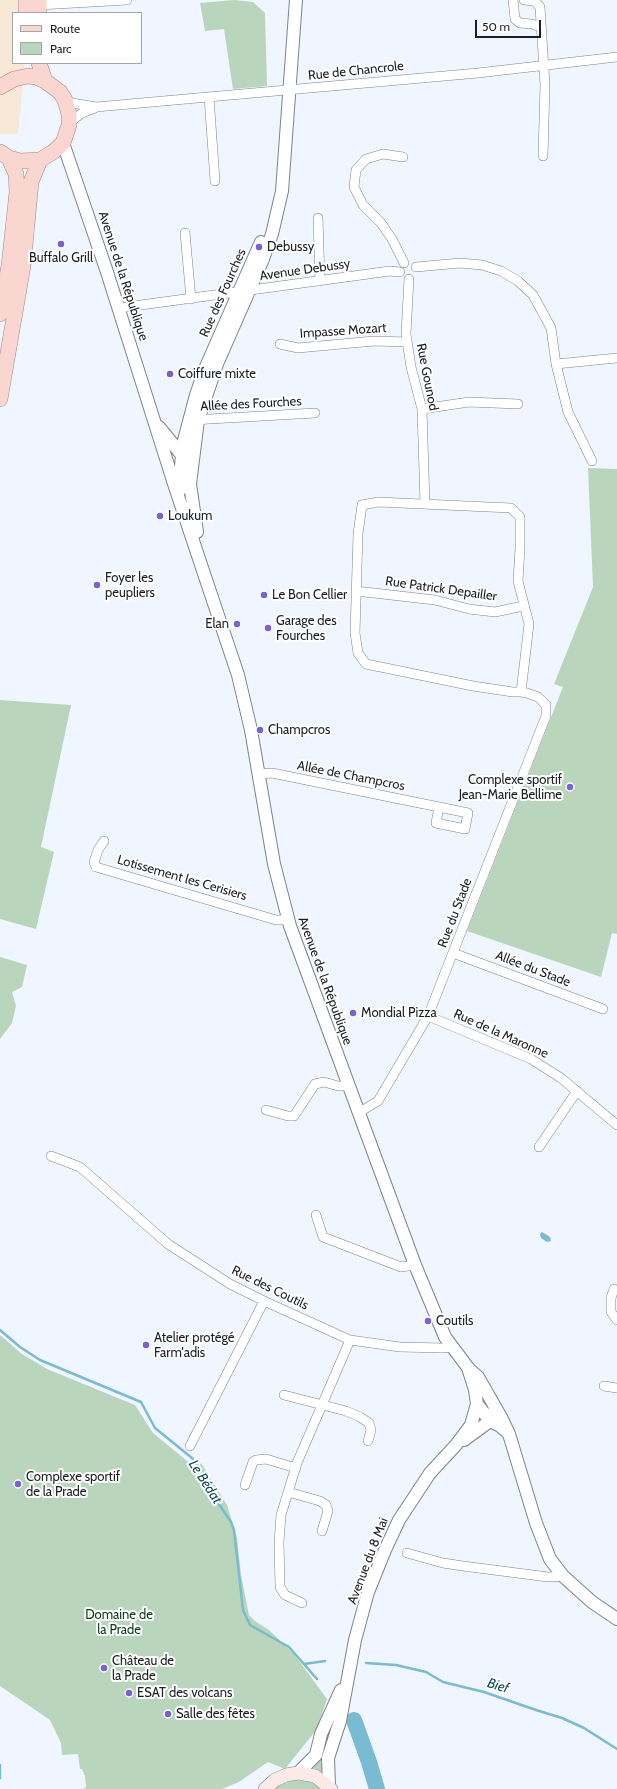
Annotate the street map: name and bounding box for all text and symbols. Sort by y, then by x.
legend [12,12,142,64]
scale bar [477,12,543,38]
text: 50 m [482,19,510,34]
text: Route [50,21,80,36]
text: Parc [50,41,72,56]
street label: Rue de Chancrole [307,58,405,84]
street label: Avenue de la République [95,209,151,343]
marker: Buffalo Grill [56,239,66,249]
place label: Debussy [267,239,314,255]
marker: Debussy [254,242,264,252]
street label: Rue des Fourches [196,246,250,340]
place label: Buffalo Grill [29,250,93,266]
street label: Avenue Debussy [259,256,351,284]
street label: Impasse Mozart [299,320,387,342]
street label: Rue Gounod [413,342,441,412]
place label: Coiffure mixte [178,366,256,382]
marker: Coiffure mixte [165,369,175,379]
street label: Allée des Fourches [200,394,302,414]
place label: Loukum [168,508,212,524]
marker: Loukum [155,511,165,521]
place label: Foyer les peupliers [105,570,155,601]
street label: Rue Patrick Depailler [384,573,498,605]
marker: Foyer les peupliers [92,580,102,590]
place label: Le Bon Cellier [272,587,347,603]
marker: Le Bon Cellier [259,590,269,600]
place label: Garage des Fourches [276,613,337,644]
place label: Elan [205,616,229,632]
marker: Elan [232,619,242,629]
marker: Garage des Fourches [263,623,273,633]
place label: Champcros [268,722,330,738]
marker: Champcros [255,725,265,735]
street label: Allée de Champcros [296,758,406,794]
place label: Complexe sportif Jean-Marie Bellime [459,772,562,803]
marker: Complexe sportif Jean-Marie Bellime [565,782,575,792]
street label: Lotissement les Cerisiers [115,852,249,904]
street label: Rue du Stade [435,876,475,950]
street label: Avenue de la République [295,915,355,1047]
street label: Allée du Stade [493,948,573,990]
place label: Mondial Pizza [361,1005,437,1021]
street label: Rue de la Maronne [451,1006,551,1062]
marker: Mondial Pizza [348,1008,358,1018]
street label: Rue des Coutils [229,1263,311,1313]
place label: Coutils [436,1313,473,1329]
marker: Coutils [423,1316,433,1326]
place label: Atelier protégé Farm'adis [154,1330,235,1361]
marker: Atelier protégé Farm'adis [141,1340,151,1350]
water label: Le Bédat [185,1457,225,1507]
place label: Complexe sportif de la Prade [26,1469,120,1500]
marker: Complexe sportif de la Prade [13,1479,23,1489]
street label: Avenue du 8 Mai [344,1516,392,1606]
park label: Domaine de la Prade [85,1607,153,1638]
place label: Château de la Prade [112,1653,174,1684]
marker: Château de la Prade [99,1663,109,1673]
water label: Bief [485,1675,511,1697]
place label: ESAT des volcans [137,1685,232,1701]
marker: ESAT des volcans [124,1688,134,1698]
place label: Salle des fêtes [176,1706,255,1722]
marker: Salle des fêtes [163,1709,173,1719]

